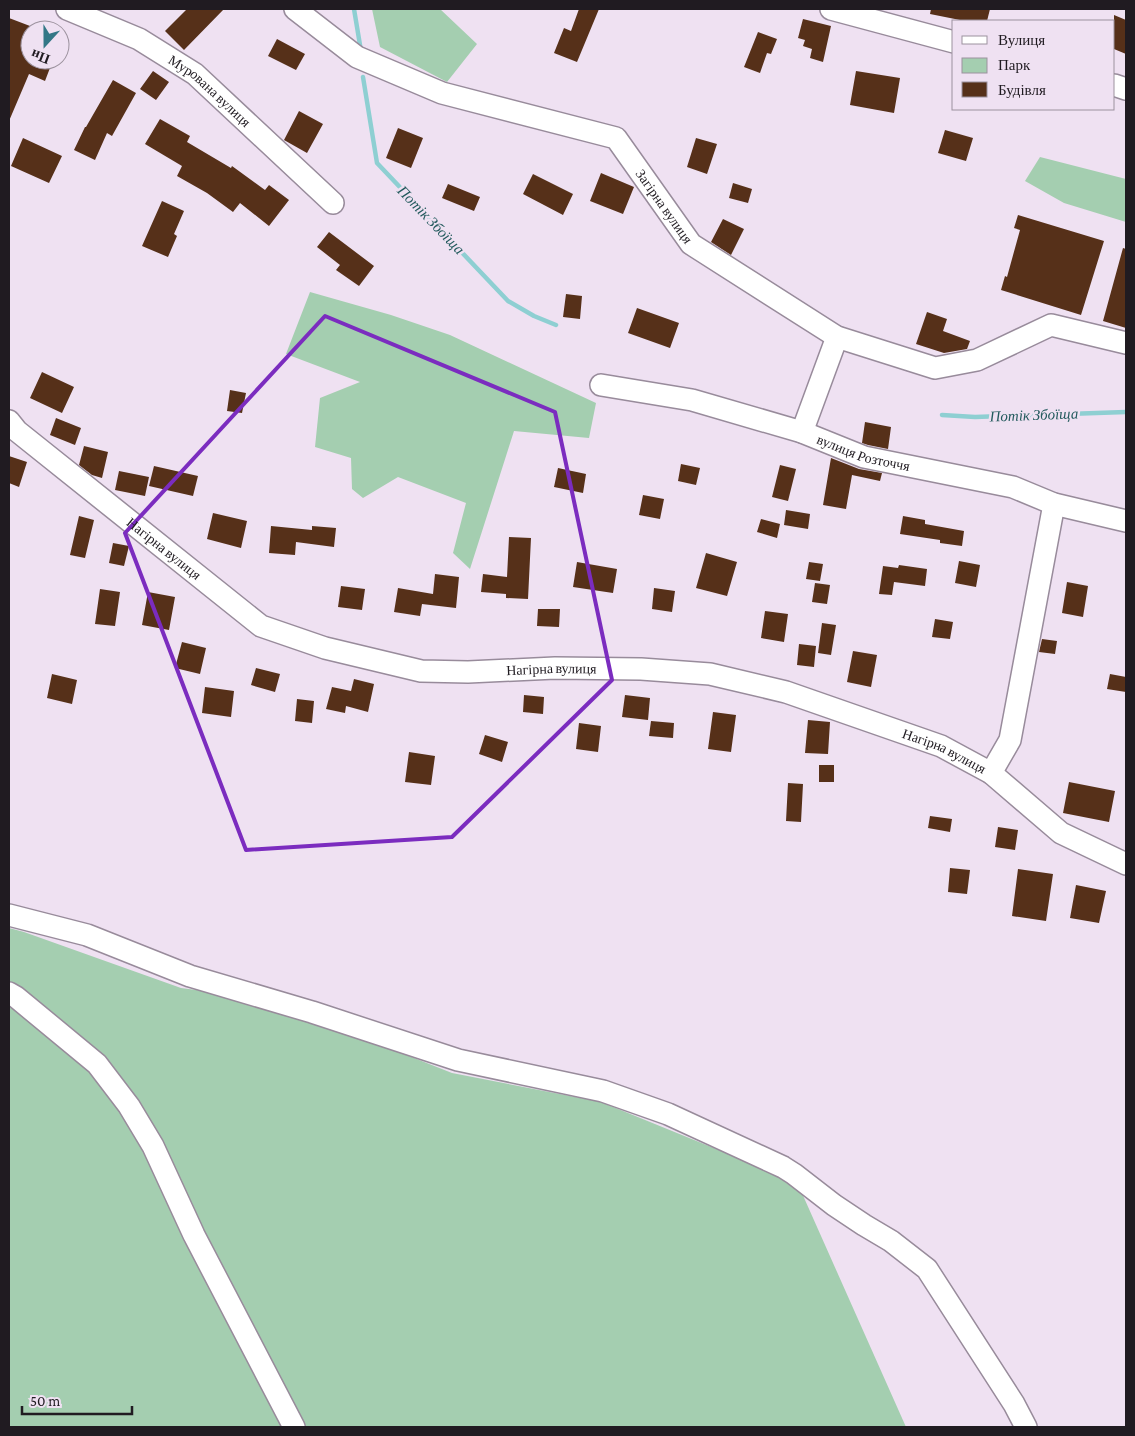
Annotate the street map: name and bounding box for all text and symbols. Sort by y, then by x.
north arrow [20,20,70,70]
legend [952,20,1115,110]
text: Вулиця [998,32,1045,48]
text: Пн [29,46,52,68]
street label: Мурована вулиця [166,52,255,130]
text: Парк [998,57,1031,73]
text: Будівля [998,82,1046,98]
street label: Загірна вулиця [633,166,696,247]
water label: Потік Збоїща [394,182,468,258]
water label: Потік Збоїща [988,405,1079,425]
street label: вулиця Розточчя [815,431,912,474]
street label: Нагірна вулиця [124,514,205,583]
street label: Нагірна вулиця [506,660,597,678]
street label: Нагірна вулиця [900,725,989,777]
scale bar [22,1384,132,1416]
text: 50 m [30,1393,60,1409]

